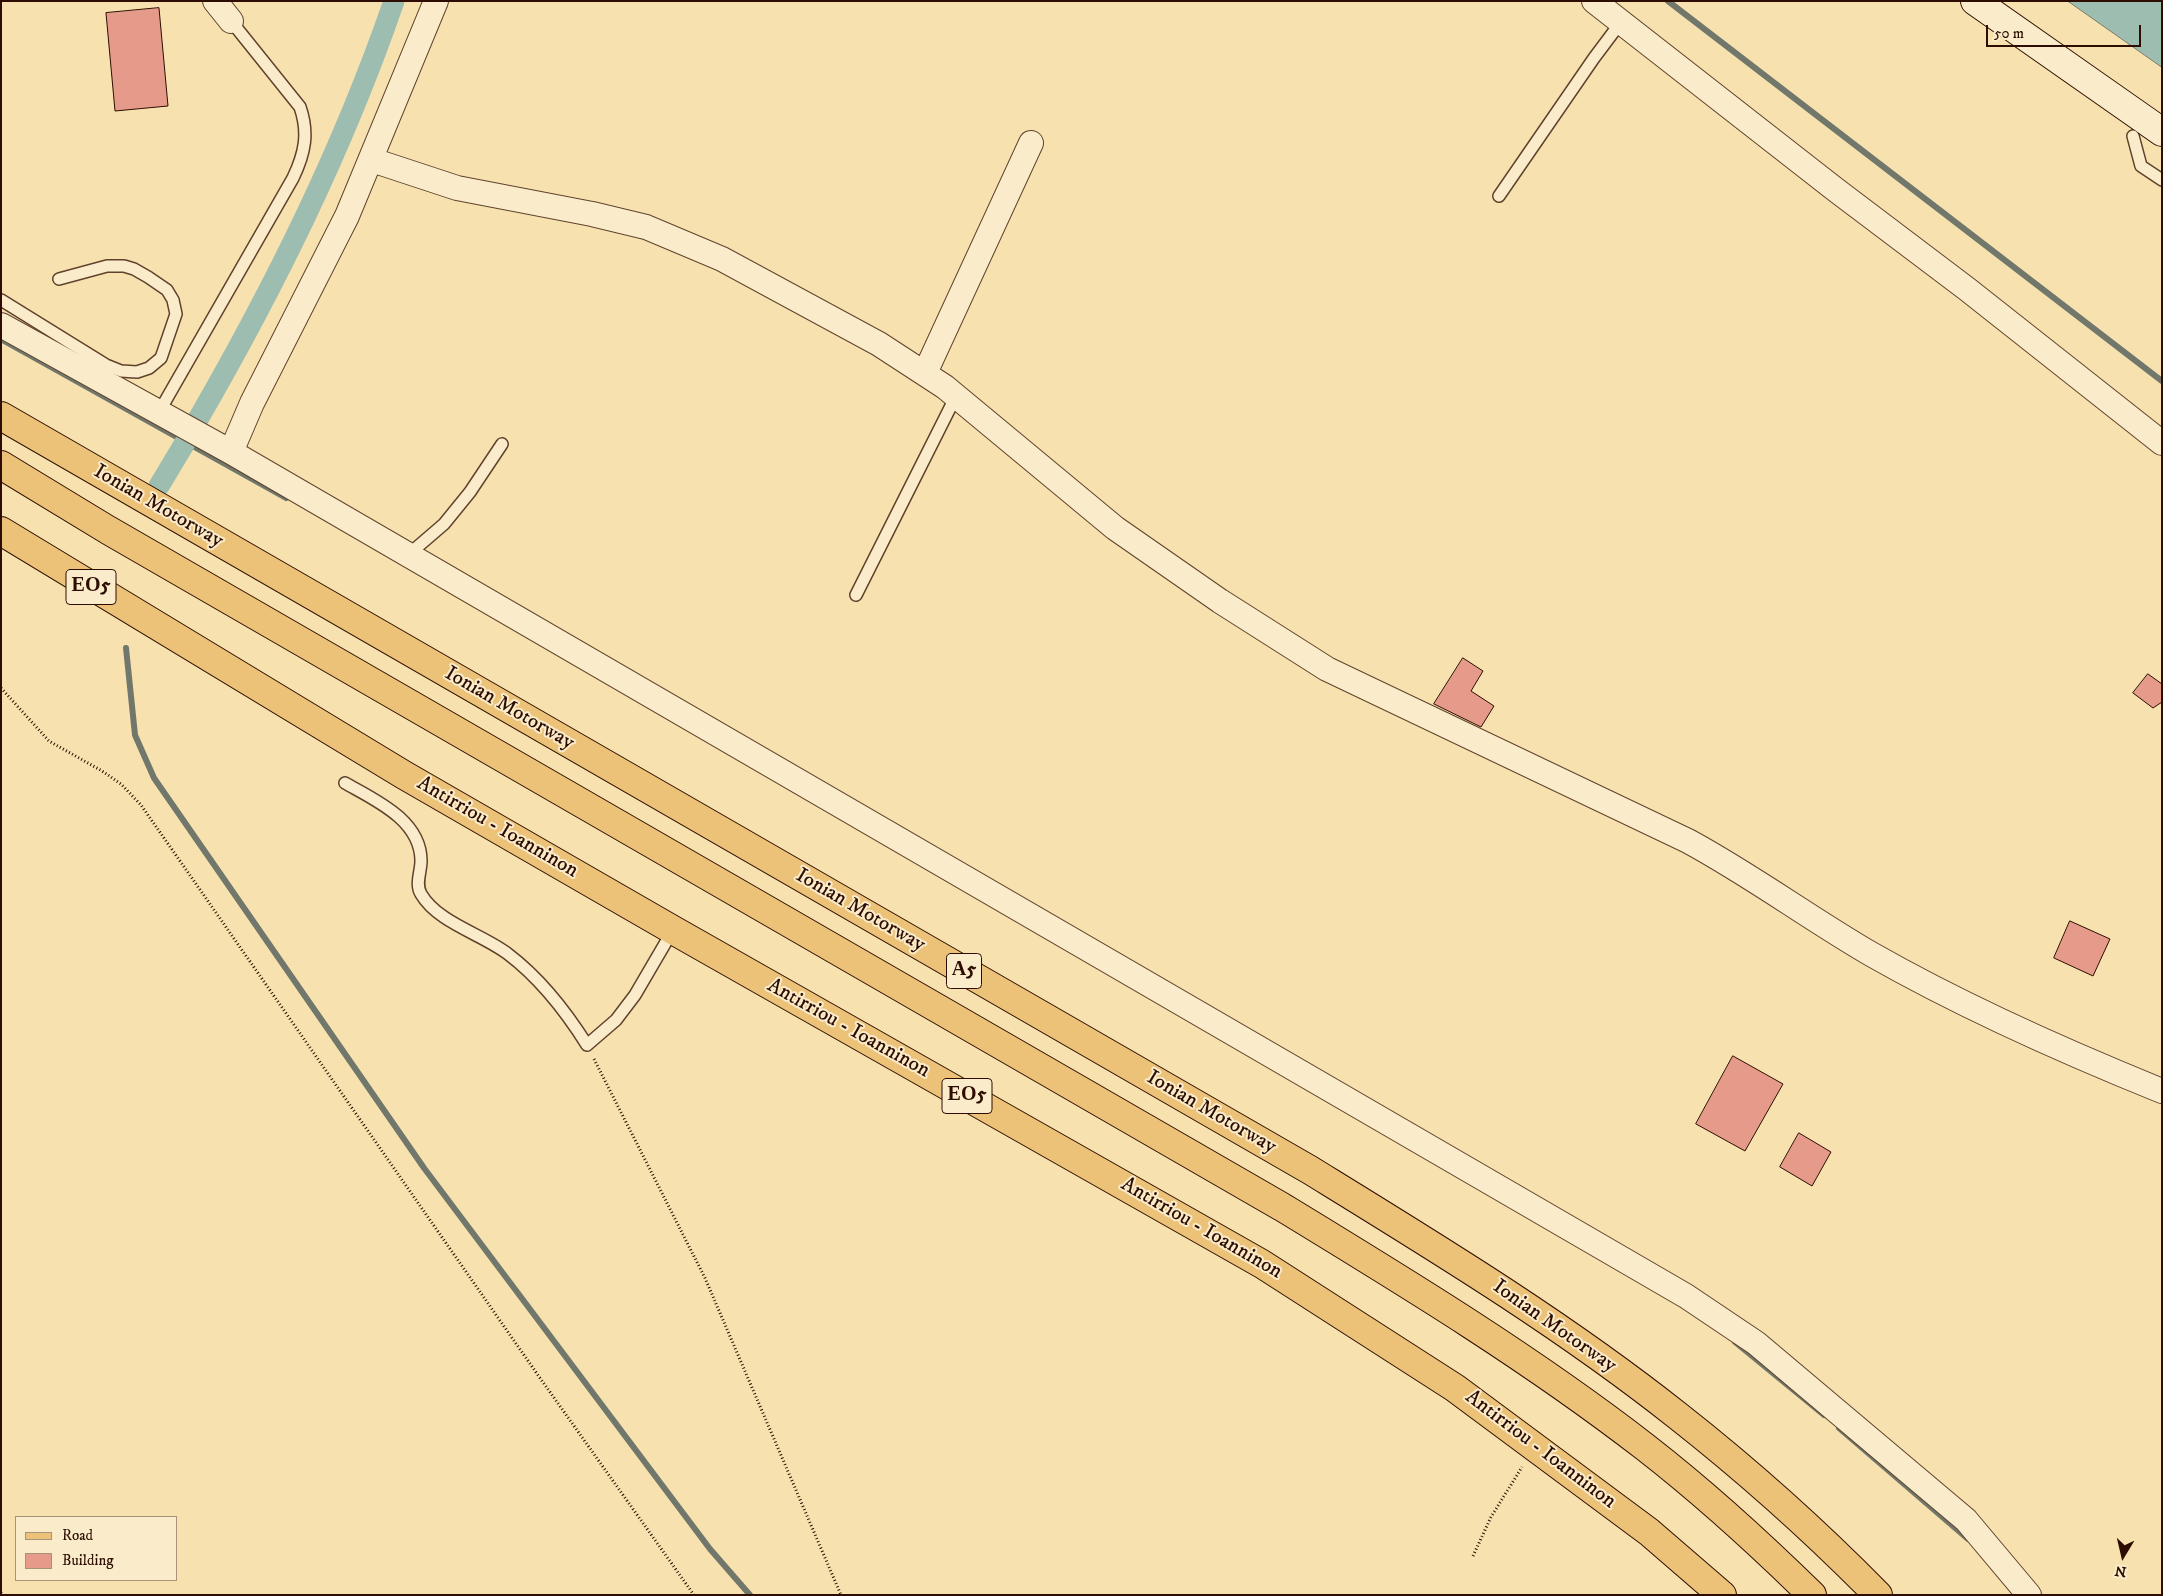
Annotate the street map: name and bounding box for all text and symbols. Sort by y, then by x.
scale bar [1988,15,2143,47]
text: 50 m [1994,24,2024,43]
street label: Ionian Motorway [89,460,227,554]
road number: ΕΟ5 [66,570,116,604]
street label: Ionian Motorway [440,662,578,756]
street label: Antirriou - Ioanninon [412,772,582,884]
street label: Ionian Motorway [791,864,929,958]
road number: Α5 [946,954,982,988]
street label: Antirriou - Ioanninon [762,974,934,1084]
street label: Ionian Motorway [1142,1066,1280,1160]
road number: ΕΟ5 [942,1078,992,1114]
street label: Antirriou - Ioanninon [1116,1173,1286,1285]
street label: Ionian Motorway [1487,1275,1621,1379]
street label: Antirriou - Ioanninon [1460,1385,1620,1515]
legend [15,1516,178,1581]
text: Road [62,1526,93,1545]
north arrow [2098,1531,2148,1581]
text: Building [62,1551,114,1570]
text: N [2114,1561,2128,1581]

